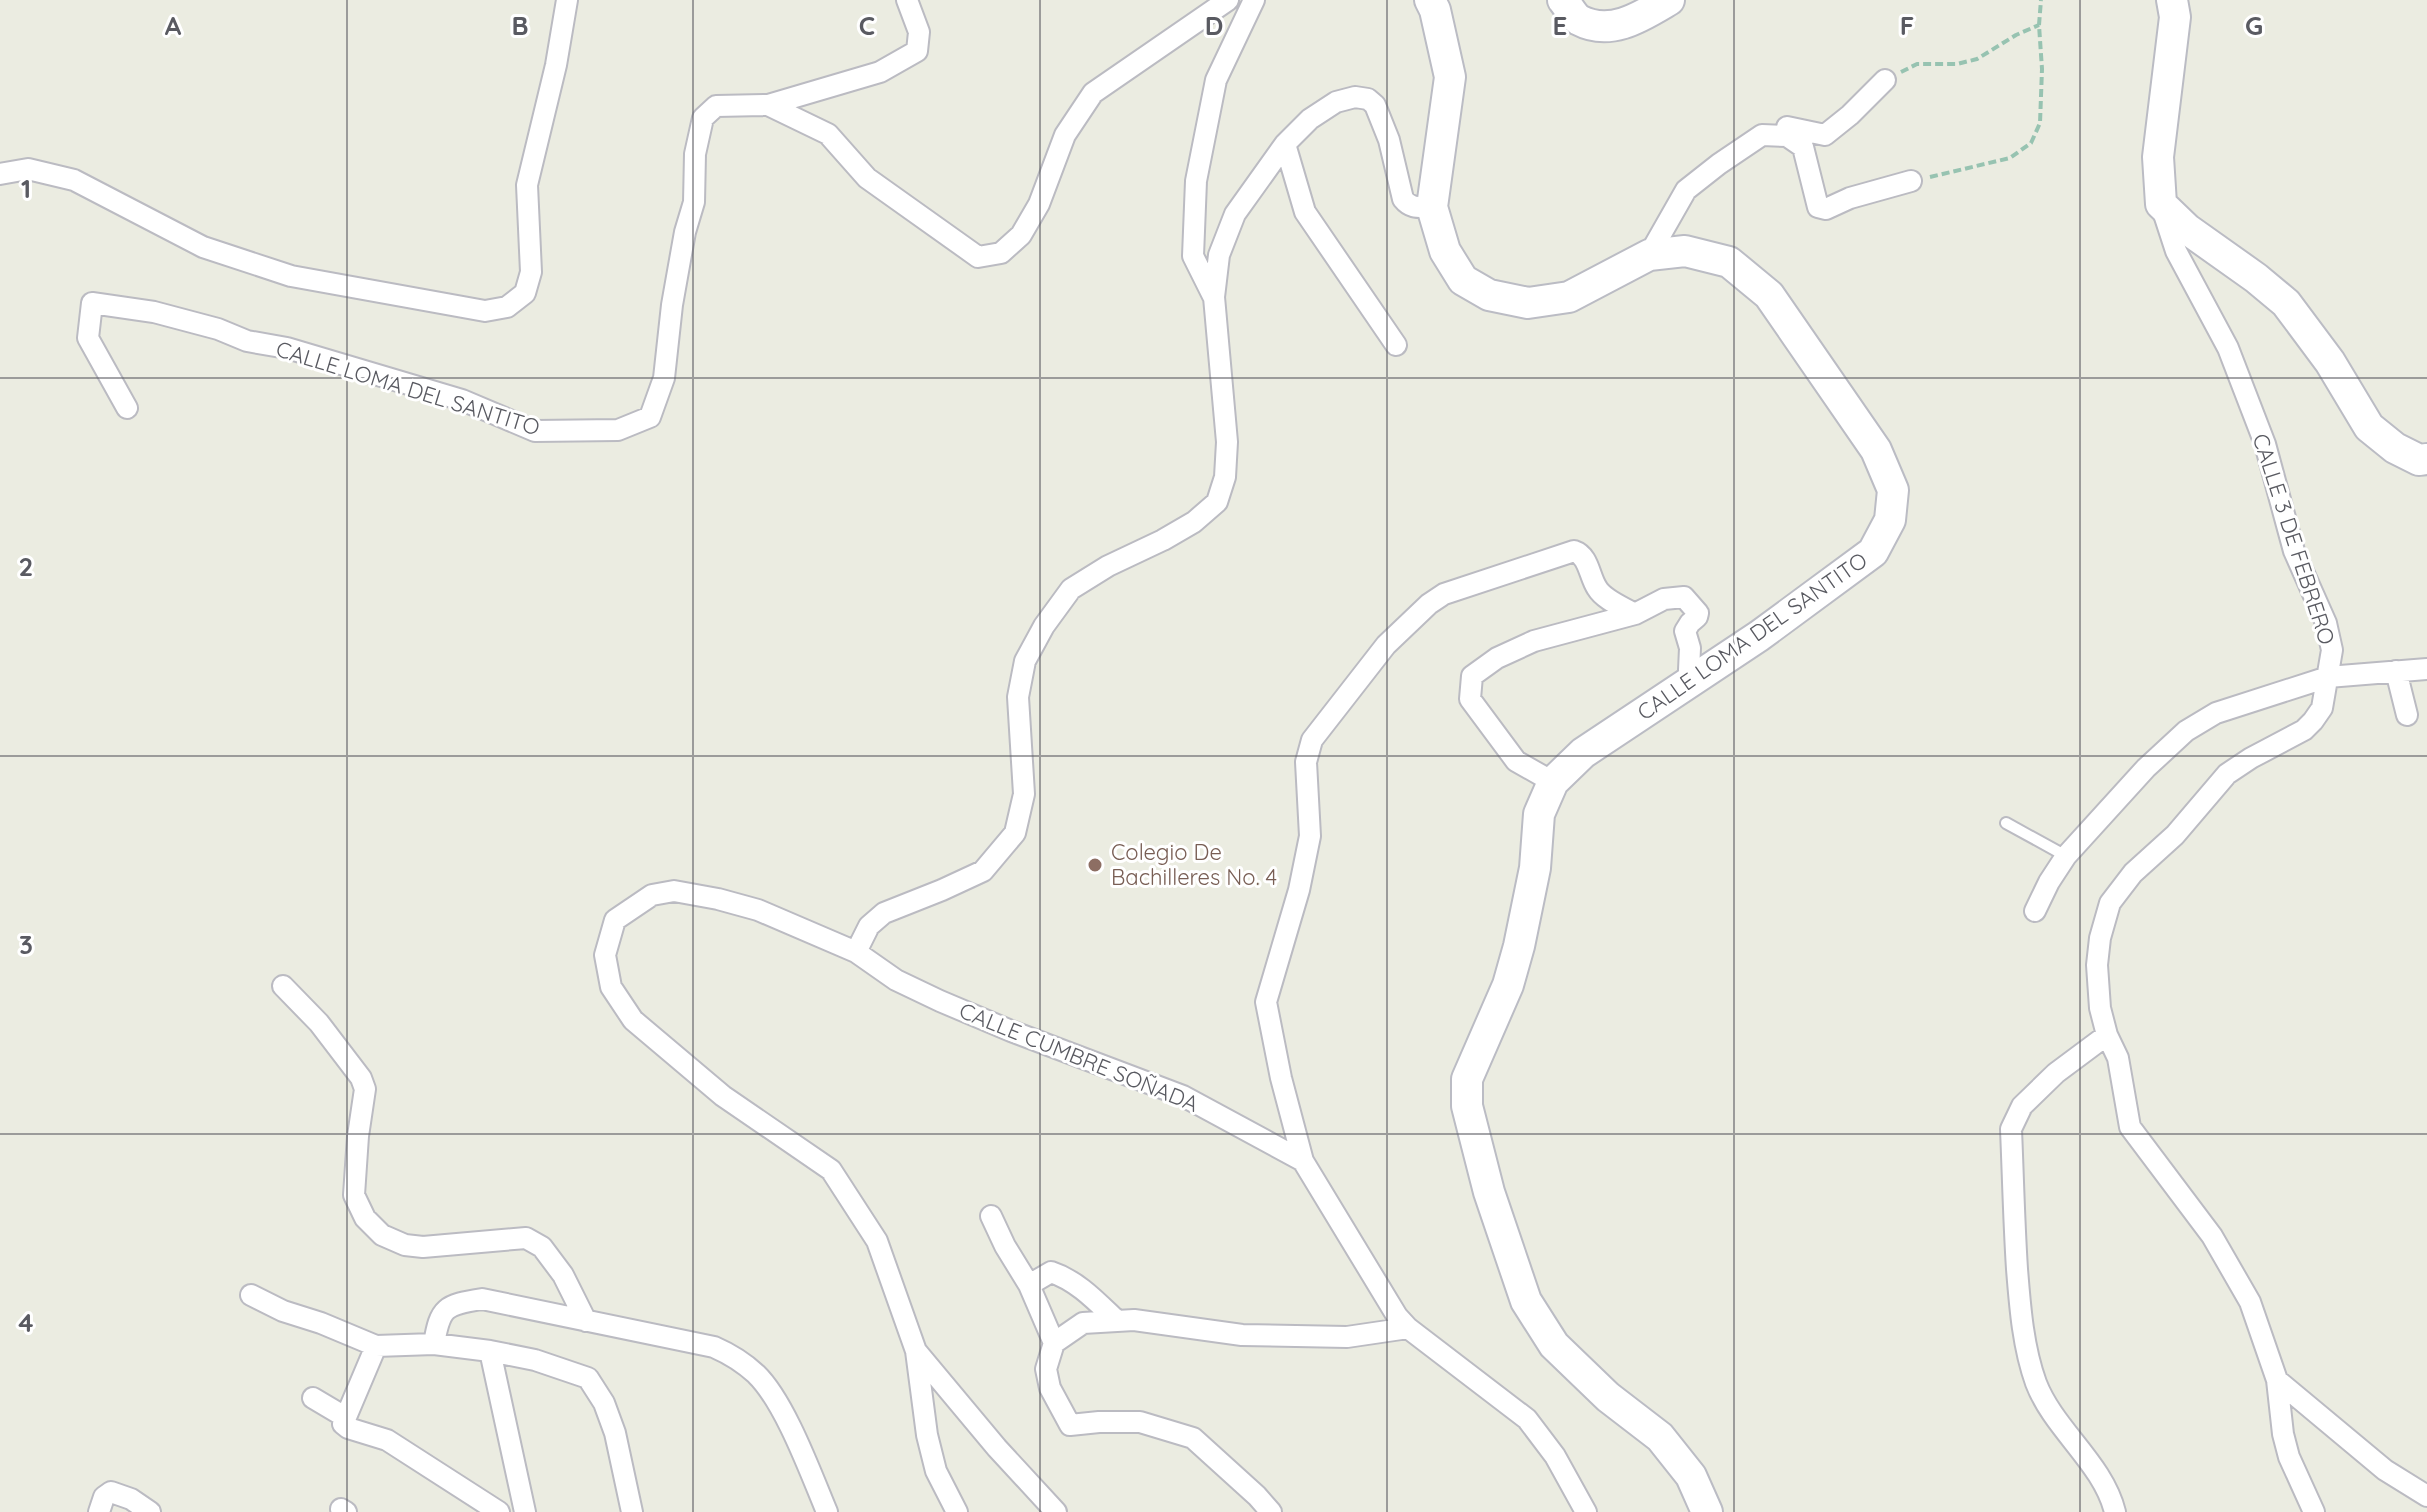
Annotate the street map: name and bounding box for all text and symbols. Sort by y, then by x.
text: A [165,9,182,42]
text: B [511,9,529,42]
text: C [859,9,875,42]
text: D [1205,9,1223,42]
text: E [1553,9,1567,42]
text: F [1900,9,1914,42]
text: G [2245,9,2263,42]
text: 1 [21,172,31,205]
street label: CALLE LOMA DEL SANTITO [273,334,543,442]
street label: CALLE 3 DE FEBRERO [2247,430,2341,648]
street label: CALLE LOMA DEL SANTITO [1632,546,1872,726]
text: 2 [19,550,33,583]
place label: Colegio De Bachilleres No. 4 [1111,838,1277,891]
marker: Colegio De Bachilleres No. 4 [1086,856,1104,874]
text: 3 [19,928,33,961]
street label: CALLE CUMBRE SOÑADA [955,996,1203,1118]
text: 4 [18,1306,34,1339]

